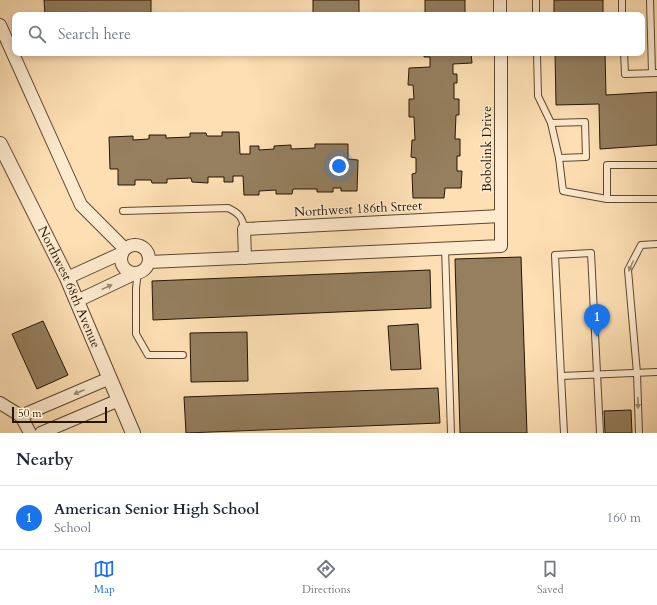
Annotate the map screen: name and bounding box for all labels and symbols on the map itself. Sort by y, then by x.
street label: Bobolink Drive [478,106,496,192]
your location [329,156,349,176]
street label: Northwest 186th Street [293,197,423,221]
street label: Northwest 68th Avenue [33,223,105,351]
one-way arrow [627,260,633,272]
one-way arrow [101,284,112,290]
pin: 1 [584,304,610,337]
one-way arrow [73,389,84,395]
one-way arrow [635,397,641,410]
scale bar [12,405,107,424]

